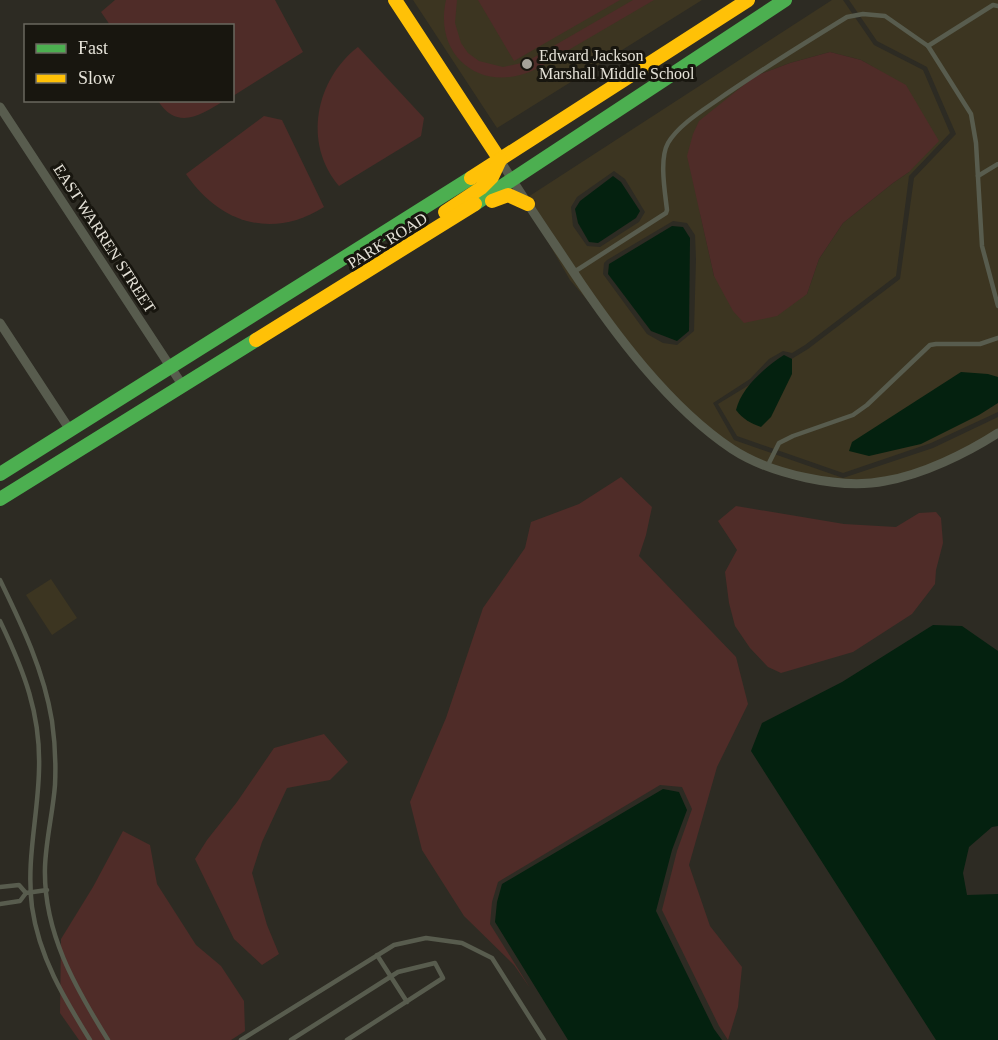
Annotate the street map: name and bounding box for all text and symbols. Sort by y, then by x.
legend [24,24,234,102]
text: Fast [78,38,108,58]
place label: Edward Jackson Marshall Middle School [539,47,695,82]
marker: Edward Jackson Marshall Middle School [520,57,534,71]
text: Slow [78,68,115,88]
street label: EAST WARREN STREET [50,161,159,316]
street label: PARK ROAD [344,209,430,272]

